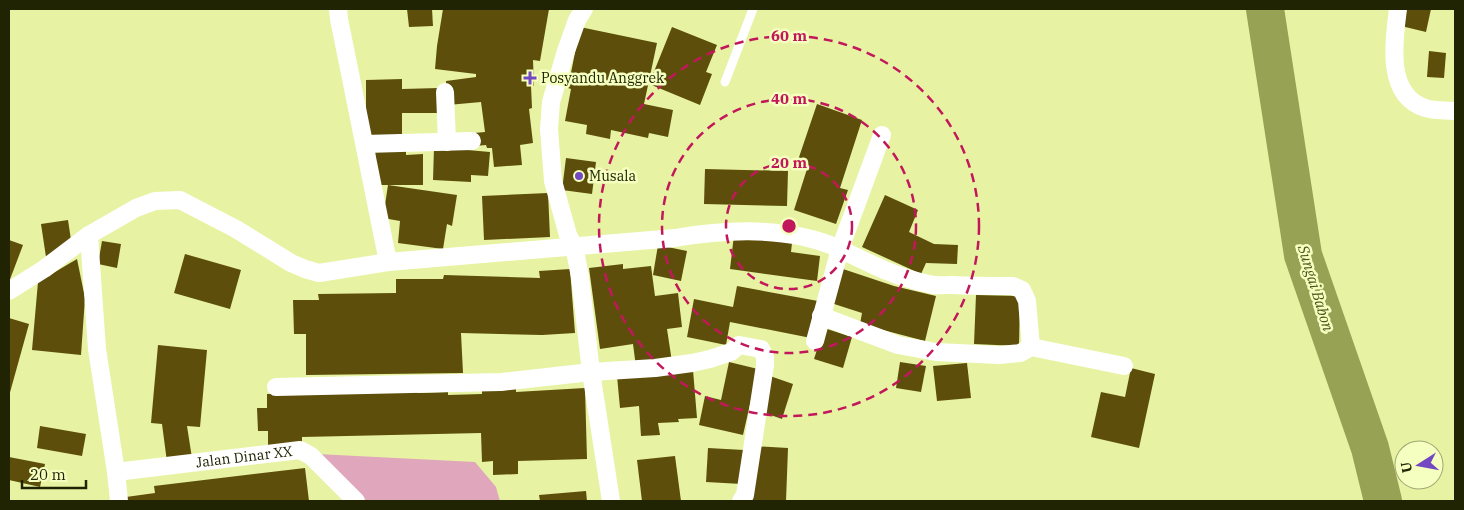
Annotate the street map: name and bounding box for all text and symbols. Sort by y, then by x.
text: 60 m [771,26,807,45]
place label: Posyandu Anggrek [541,69,665,87]
marker: Posyandu Anggrek [523,71,537,85]
text: 40 m [771,89,807,108]
text: 20 m [771,153,807,172]
place label: Musala [589,167,637,185]
marker: Musala [573,170,585,182]
centre of rings [780,217,798,235]
water label: Sungai Babon [1294,242,1338,334]
north arrow [1394,440,1444,490]
street label: Jalan Dinar XX [195,442,294,471]
scale bar [22,458,86,490]
text: U [1396,460,1416,474]
text: 20 m [30,465,66,484]

